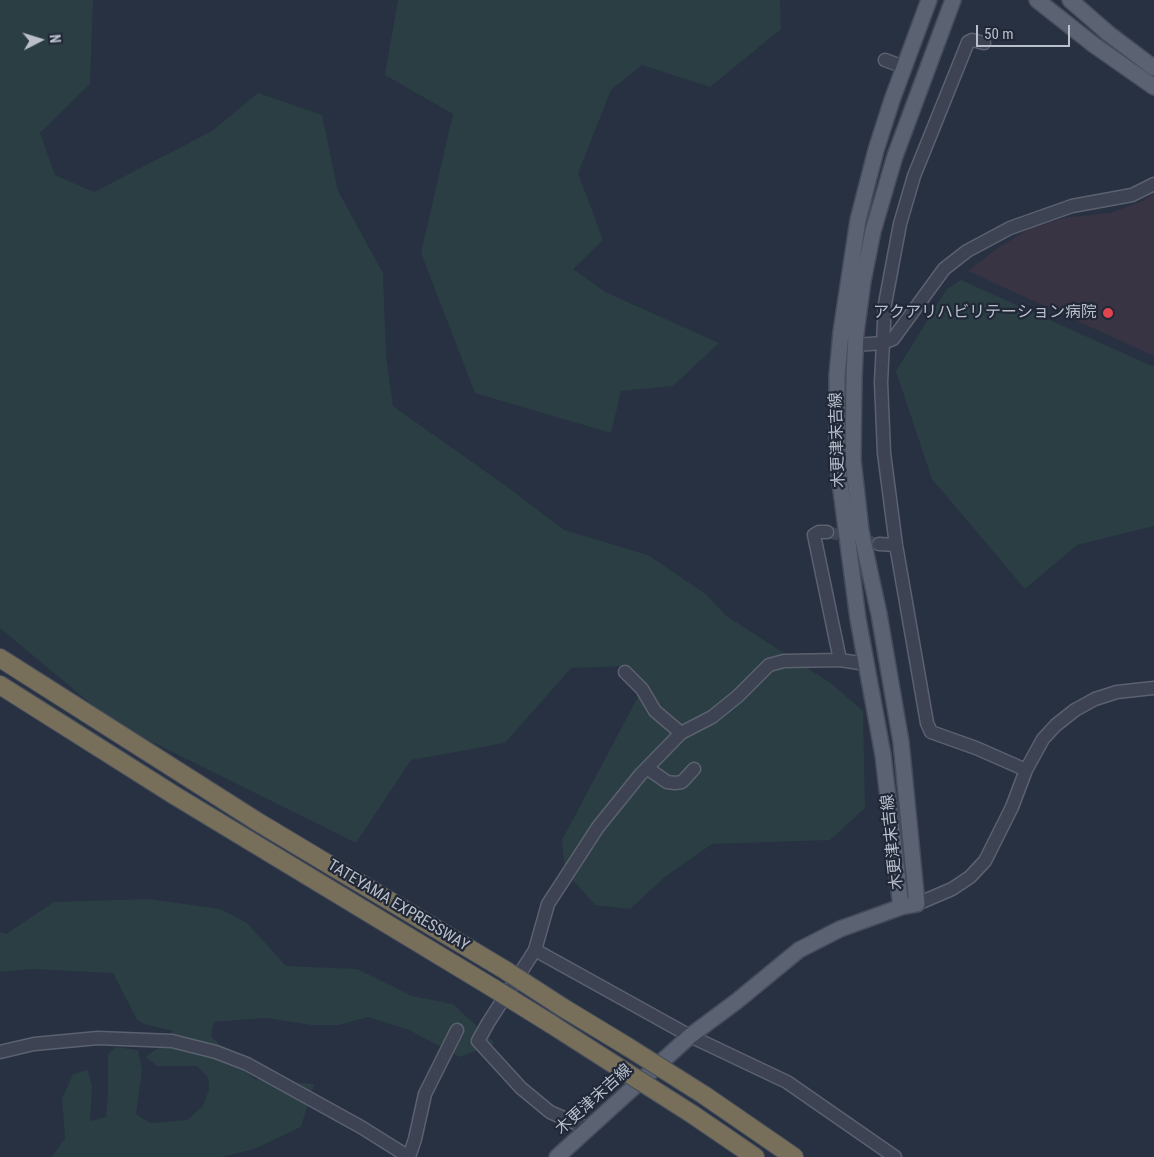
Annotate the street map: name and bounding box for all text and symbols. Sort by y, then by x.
north arrow [15,15,65,65]
scale bar [979,15,1073,47]
text: 50 m [984,25,1014,43]
text: N [47,34,63,44]
place label: アクアリハビリテーション病院 [873,303,1097,323]
marker: アクアリハビリテーション病院 [1101,306,1115,320]
street label: 木更津末吉線 [827,392,849,488]
street label: 木更津末吉線 [878,793,908,891]
street label: TATEYAMA EXPRESSWAY [324,856,472,956]
street label: 木更津末吉線 [552,1061,636,1139]

